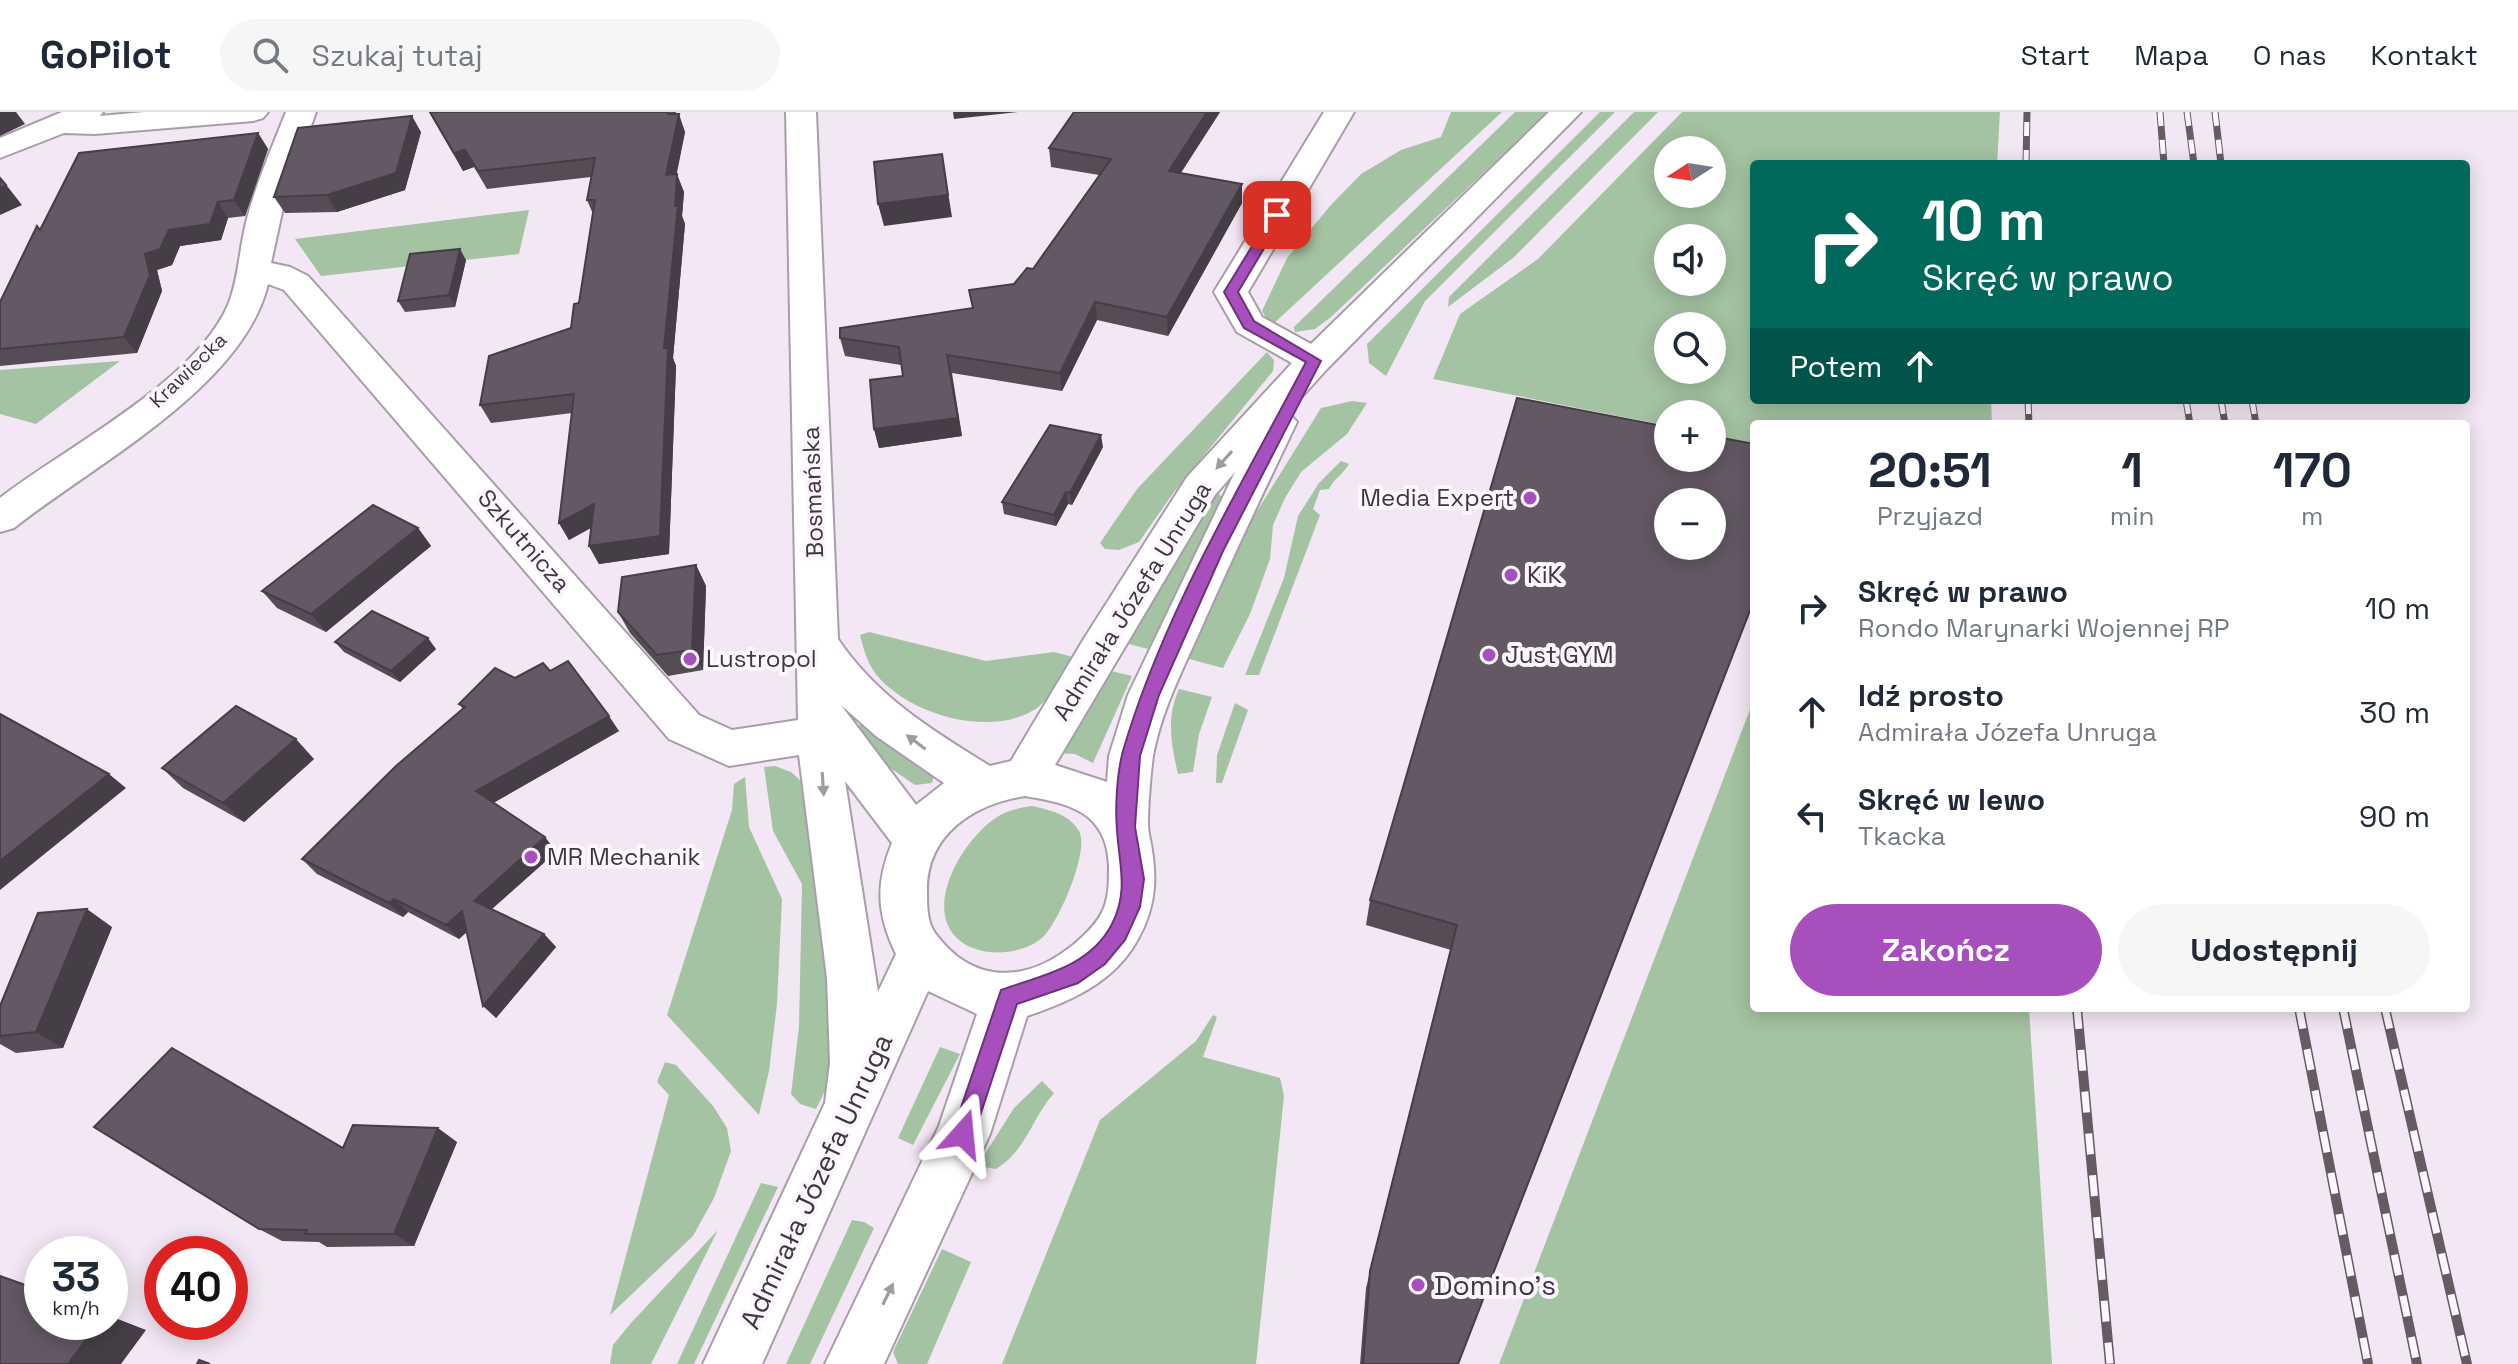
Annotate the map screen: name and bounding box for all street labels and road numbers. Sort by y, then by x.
street label: Krawiecka [144,327,232,413]
street label: Bosmańska [795,426,830,558]
street label: Admirała Józefa Unruga [1045,475,1218,726]
street label: Szkutnicza [471,483,578,599]
street label: Admirała Józefa Unruga [732,1027,900,1335]

